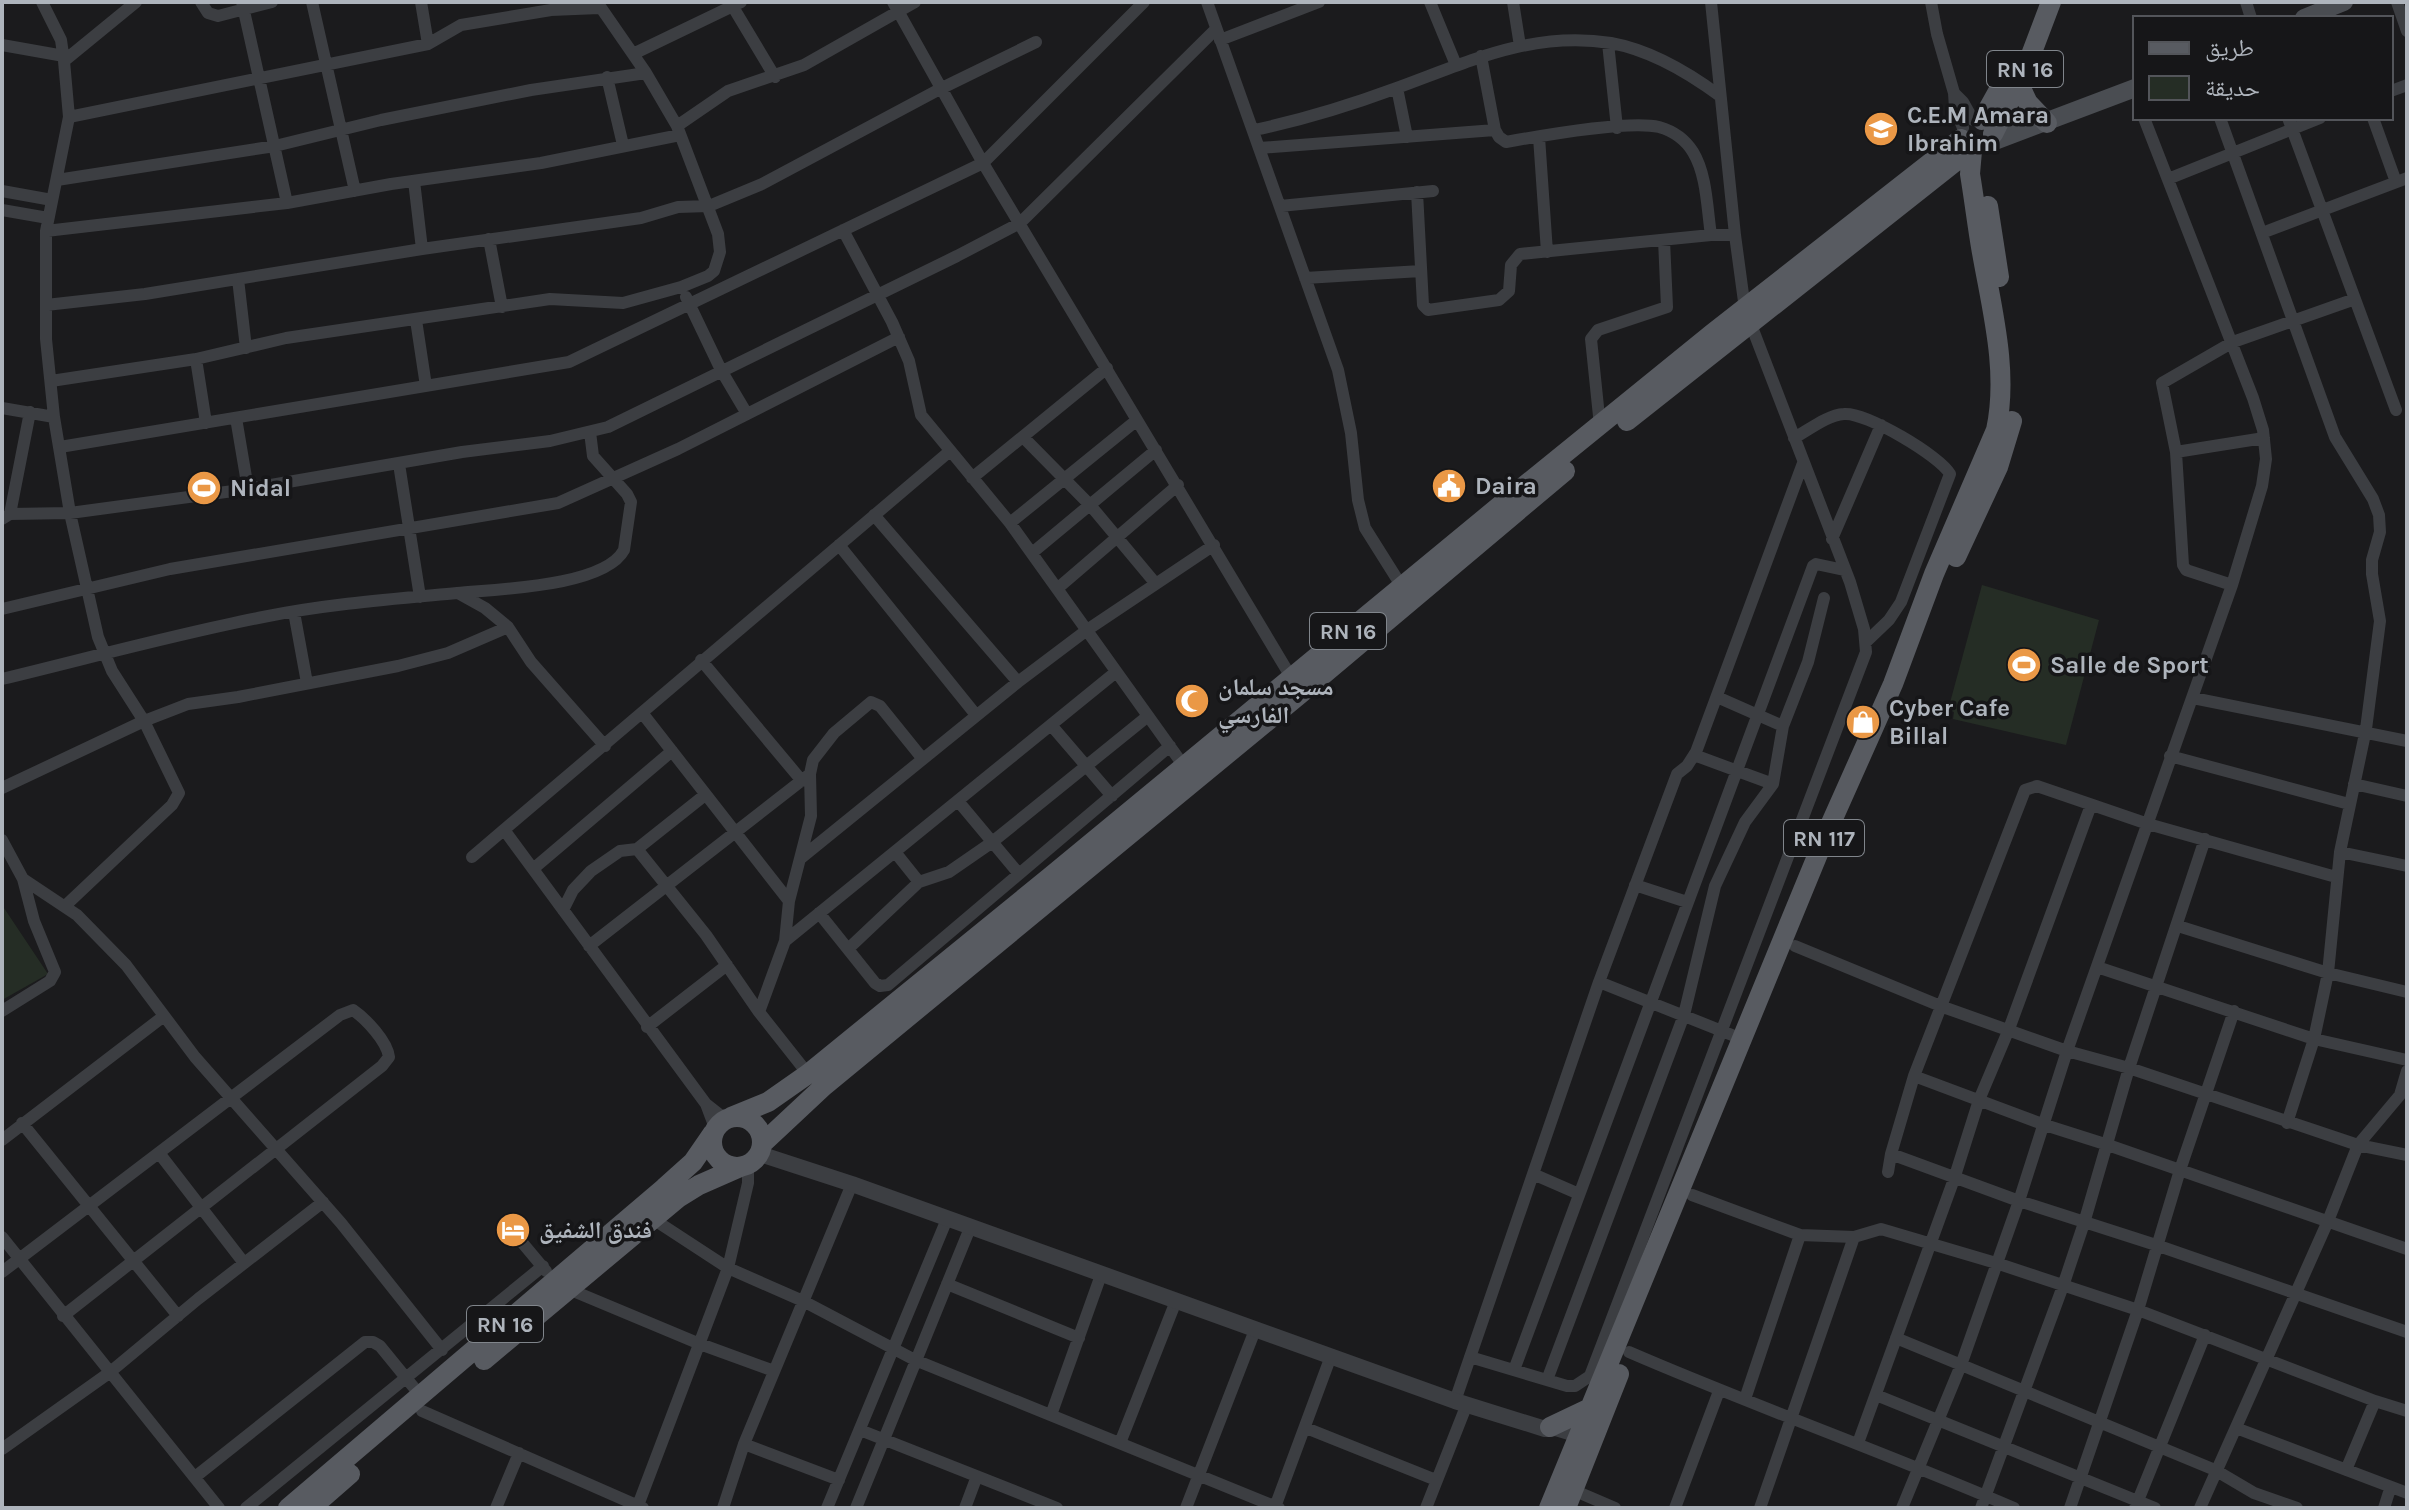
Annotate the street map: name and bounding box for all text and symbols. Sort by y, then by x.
legend [2133,16,2393,120]
text: طريق [2205,34,2254,62]
road number: RN 16 [1987,51,2063,87]
text: حديقة [2205,74,2260,102]
place label: C.E.M Amara Ibrahim [1907,101,2049,157]
school or university icon: C.E.M Amara Ibrahim [1862,110,1900,148]
public building icon: Daira [1430,467,1468,505]
sports icon: Nidal [185,469,223,507]
place label: Daira [1475,472,1537,500]
place label: Nidal [230,474,291,502]
road number: RN 16 [1310,613,1386,649]
sports icon: Salle de Sport [2005,646,2043,684]
place label: Salle de Sport [2050,651,2209,679]
place label: مسجد سلمان الفارسي [1218,673,1334,734]
mosque icon: مسجد سلمان الفارسي [1173,682,1211,720]
place label: Cyber Cafe Billal [1889,694,2010,750]
shop icon: Cyber Cafe Billal [1844,703,1882,741]
road number: RN 117 [1784,820,1864,856]
hotel icon: فندق الشفيق [494,1211,532,1249]
place label: فندق الشفيق [539,1216,652,1244]
road number: RN 16 [467,1306,543,1342]

